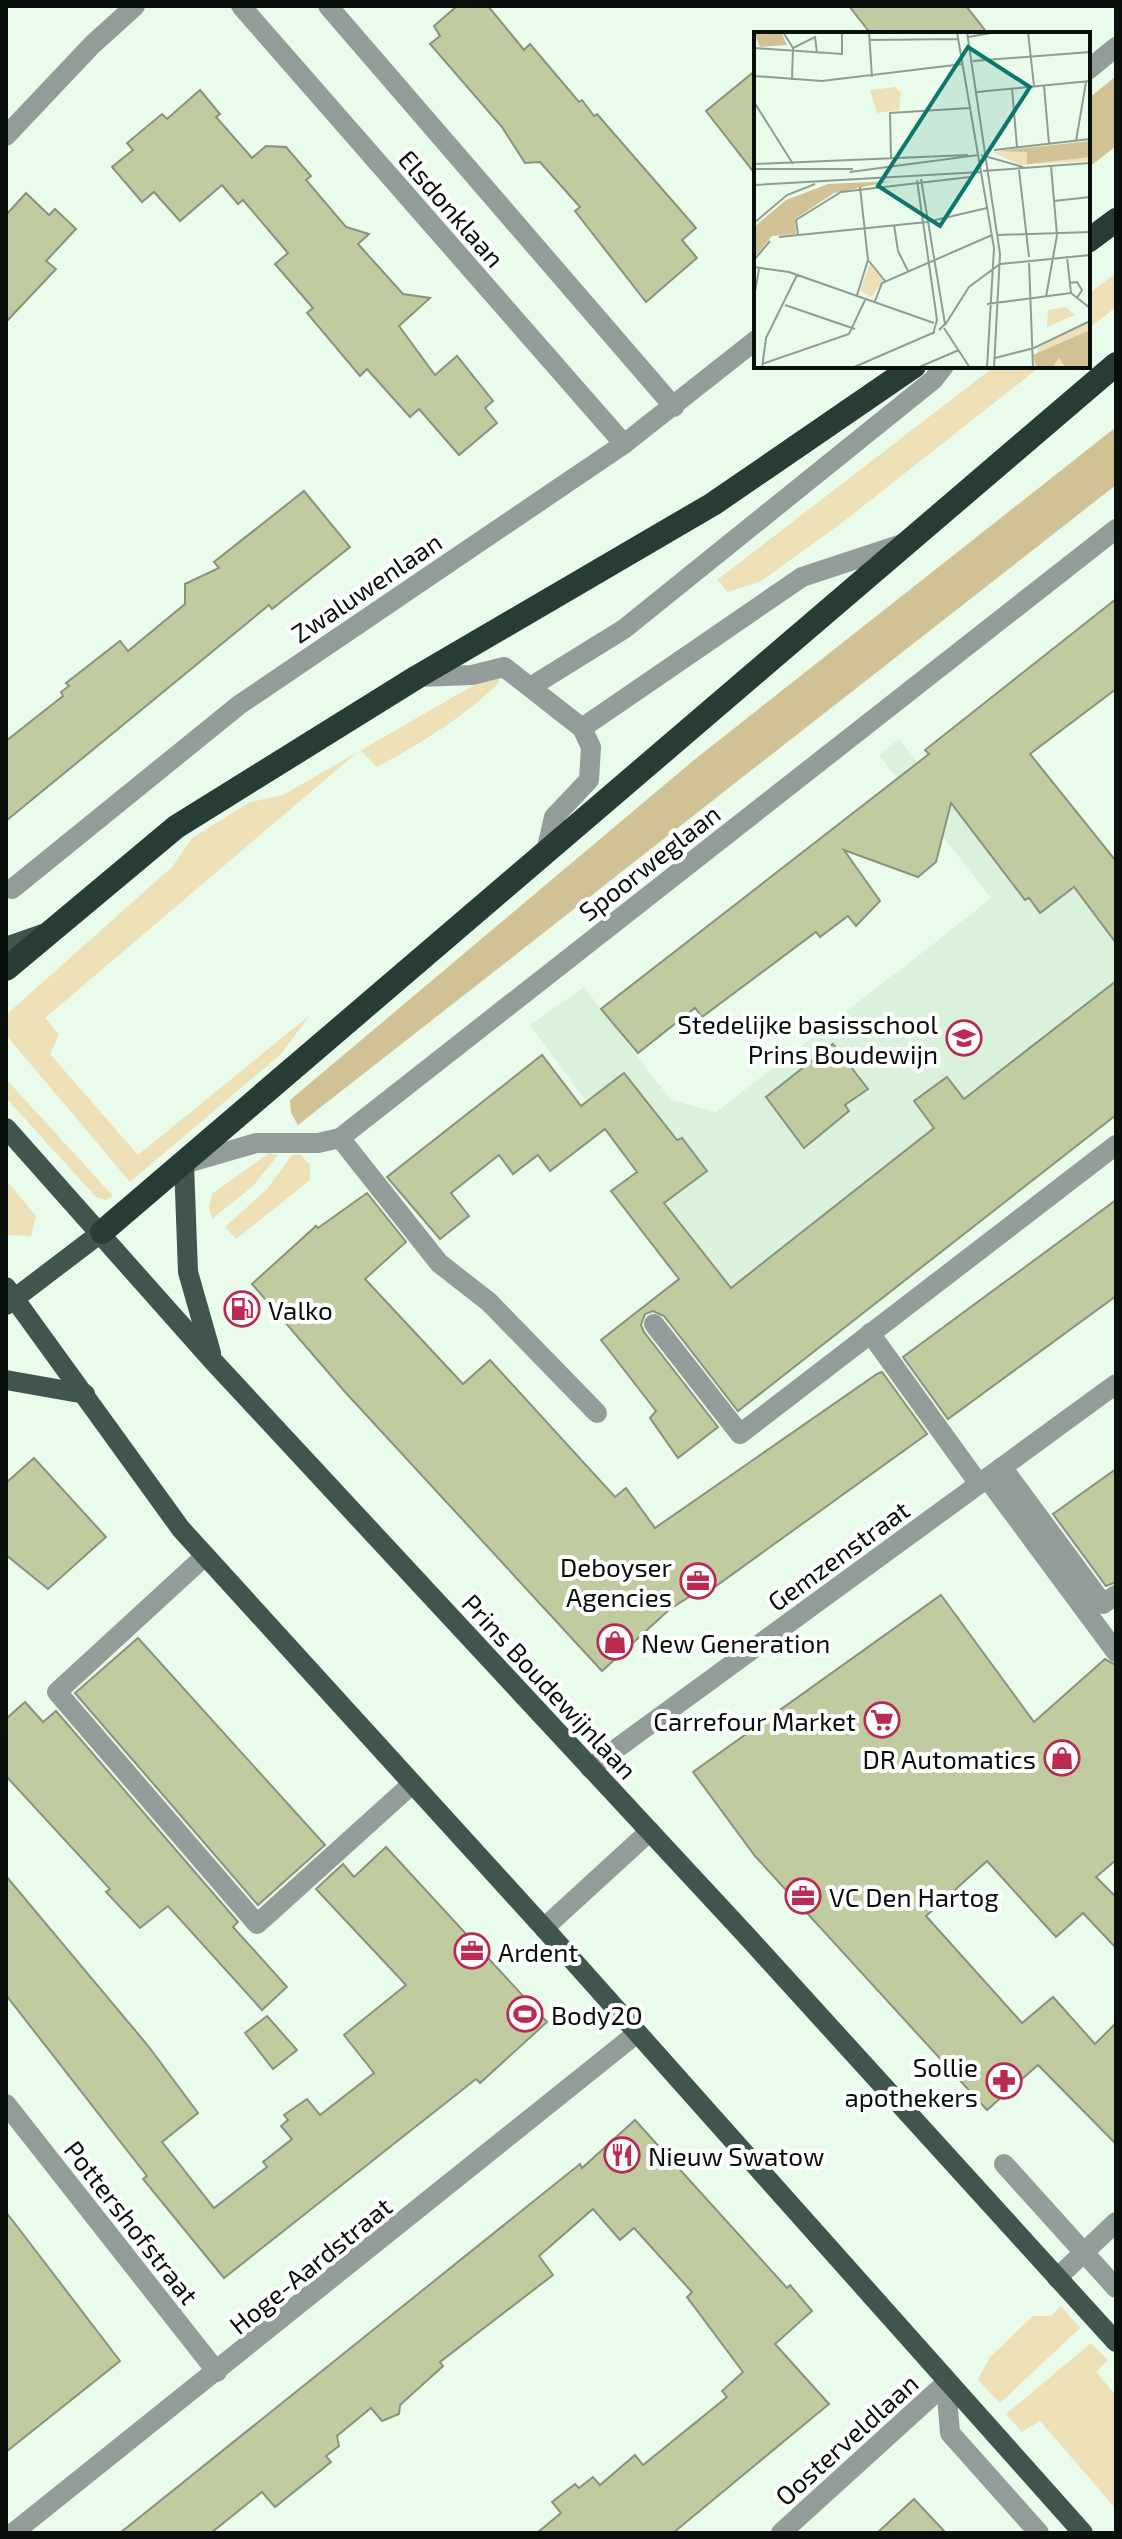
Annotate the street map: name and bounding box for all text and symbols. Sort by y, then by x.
inset map [754,32,1090,368]
street label: Elsdonklaan [393,143,511,273]
street label: Zwaluwenlaan [285,525,447,649]
street label: Spoorweglaan [572,797,726,927]
place label: Stedelijke basisschool Prins Boudewijn [677,1008,938,1069]
school or university icon: Stedelijke basisschool Prins Boudewijn [945,1019,983,1057]
fuel station icon: Valko [223,1290,261,1328]
place label: Valko [268,1294,333,1325]
street label: Gemzenstraat [761,1493,915,1617]
place label: Deboyser Agencies [560,1551,672,1612]
office icon: Deboyser Agencies [679,1562,717,1600]
street label: Prins Boudewijnlaan [456,1587,644,1785]
shop icon: New Generation [596,1623,634,1661]
place label: New Generation [641,1627,830,1658]
supermarket icon: Carrefour Market [863,1701,901,1739]
place label: Carrefour Market [653,1705,856,1736]
shop icon: DR Automatics [1043,1739,1081,1777]
place label: DR Automatics [863,1743,1036,1774]
office icon: VC Den Hartog [784,1877,822,1915]
place label: VC Den Hartog [829,1881,999,1912]
office icon: Ardent [453,1932,491,1970]
place label: Ardent [498,1936,578,1967]
sports icon: Body2O [506,1995,544,2033]
place label: Body2O [551,1999,643,2030]
place label: Sollie apothekers [844,2051,978,2112]
pharmacy icon: Sollie apothekers [985,2062,1023,2100]
street label: Pottershofstraat [59,2134,206,2310]
restaurant icon: Nieuw Swatow [603,2136,641,2174]
place label: Nieuw Swatow [648,2140,824,2171]
street label: Hoge-Aardstraat [223,2190,397,2340]
street label: Oosterveldlaan [768,2367,924,2511]

